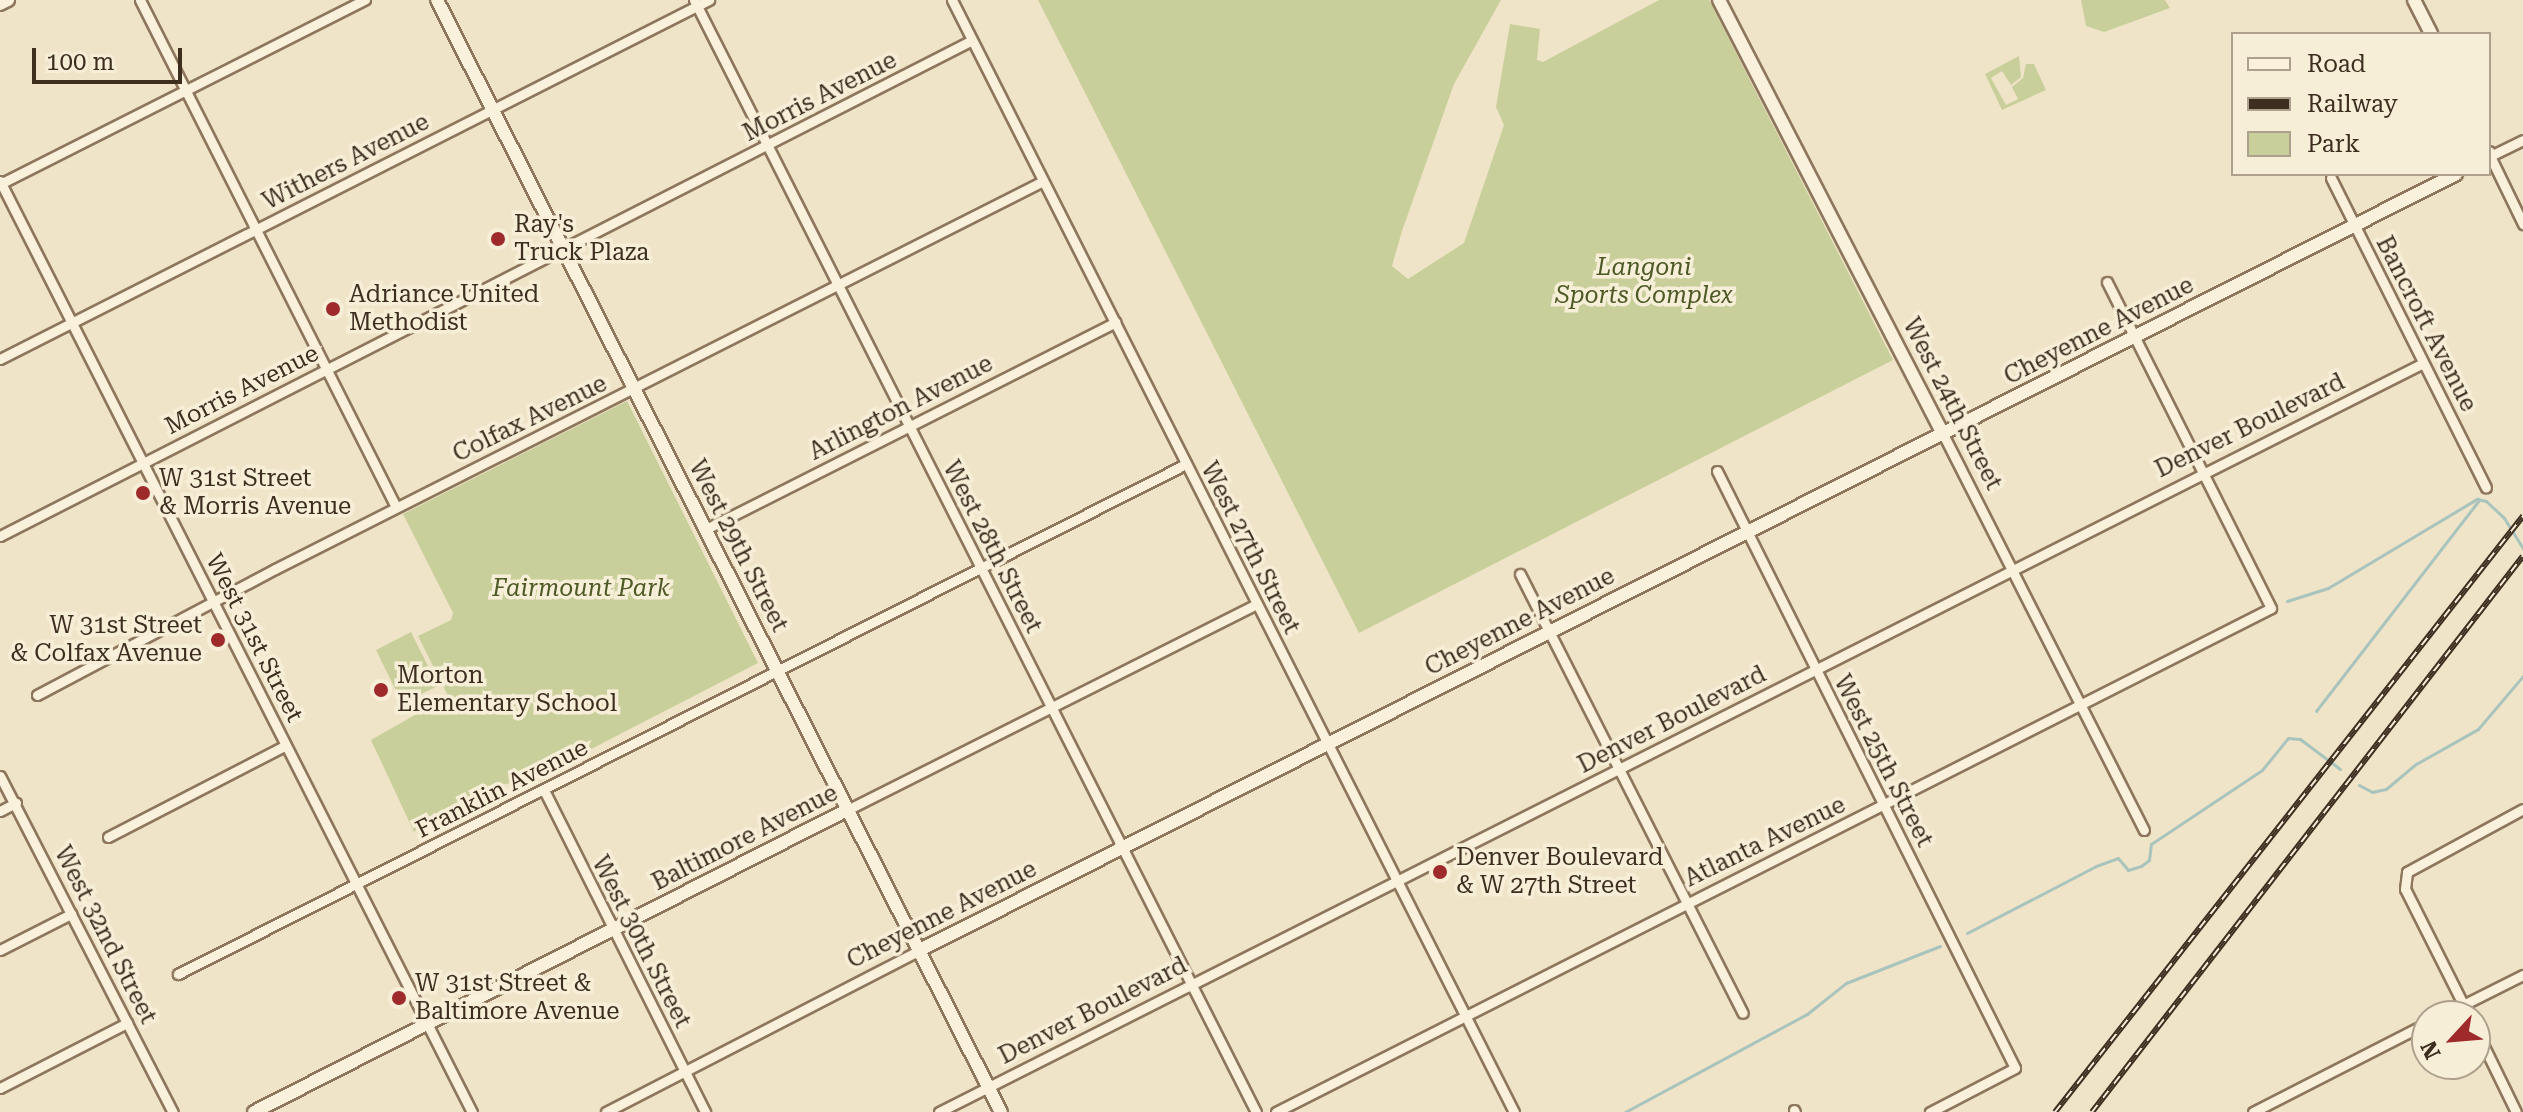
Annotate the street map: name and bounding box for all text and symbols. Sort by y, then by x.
scale bar [36,32,186,82]
legend [2231,32,2491,176]
street label: Morris Avenue [738,46,902,148]
text: 100 m [46,48,114,76]
text: Road [2307,50,2366,78]
text: Railway [2307,90,2398,118]
street label: Withers Avenue [258,108,434,216]
text: Park [2307,130,2360,158]
place label: Ray's Truck Plaza [514,211,649,267]
marker: Ray's Truck Plaza [489,230,507,248]
street label: Bancroft Avenue [2369,232,2483,416]
park label: Langoni Sports Complex [1555,254,1733,310]
street label: Cheyenne Avenue [1999,271,2199,391]
place label: Adriance United Methodist [349,281,539,337]
marker: Adriance United Methodist [324,300,342,318]
street label: West 24th Street [1896,313,2008,495]
street label: Morris Avenue [160,339,324,441]
street label: Arlington Avenue [804,349,998,467]
street label: Denver Boulevard [2151,368,2349,484]
street label: Colfax Avenue [448,369,612,469]
street label: West 29th Street [682,455,794,637]
street label: West 28th Street [936,456,1048,638]
street label: West 27th Street [1194,457,1306,639]
place label: W 31st Street & Morris Avenue [159,465,351,521]
marker: W 31st Street & Morris Avenue [134,484,152,502]
street label: West 31st Street [199,549,309,727]
street label: Cheyenne Avenue [1420,562,1620,682]
park label: Fairmount Park [492,575,670,603]
place label: W 31st Street & Colfax Avenue [10,612,202,668]
marker: W 31st Street & Colfax Avenue [209,631,227,649]
street label: Denver Boulevard [1573,660,1771,780]
place label: Morton Elementary School [397,662,617,718]
street label: West 25th Street [1827,670,1939,852]
marker: Morton Elementary School [372,681,390,699]
street label: Franklin Avenue [411,733,593,845]
street label: Baltimore Avenue [647,779,843,897]
street label: Atlanta Avenue [1680,791,1850,893]
street label: West 32nd Street [48,841,162,1029]
place label: Denver Boulevard & W 27th Street [1456,844,1663,900]
street label: West 30th Street [585,851,697,1033]
street label: Cheyenne Avenue [842,855,1042,975]
marker: Denver Boulevard & W 27th Street [1431,863,1449,881]
street label: Denver Boulevard [994,951,1192,1071]
place label: W 31st Street & Baltimore Avenue [415,970,620,1026]
marker: W 31st Street & Baltimore Avenue [390,989,408,1007]
north arrow [2411,1000,2491,1080]
text: N [2416,1037,2446,1063]

